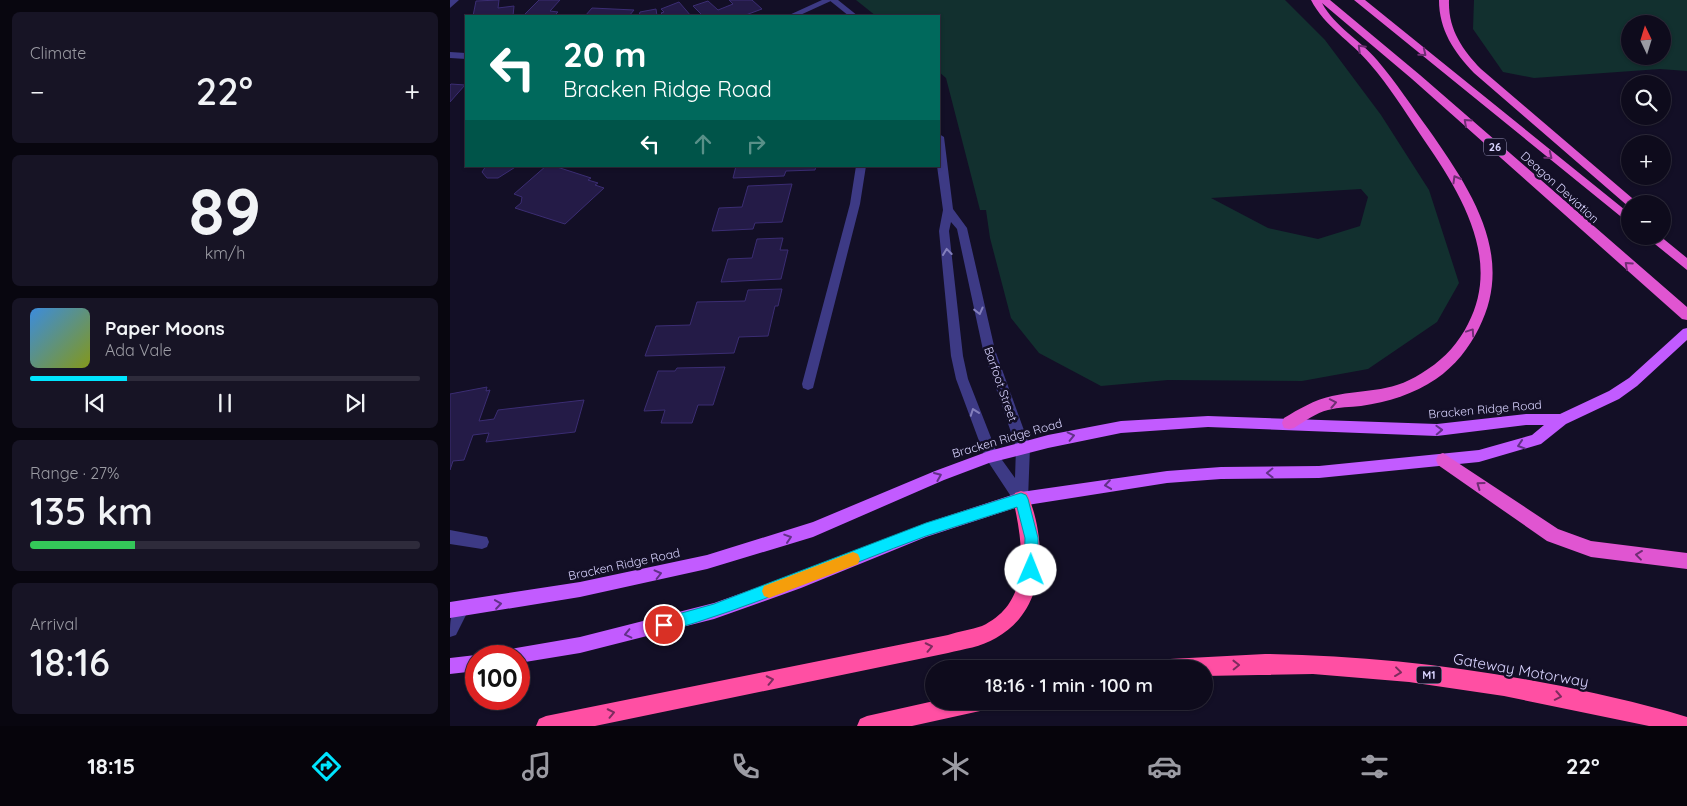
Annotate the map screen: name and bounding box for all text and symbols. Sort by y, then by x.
north arrow [1621,15,1671,65]
map controls [1621,15,1671,245]
text: 20 m [563,32,646,76]
icon: left [480,35,545,100]
text: Climate [30,43,86,63]
one-way arrow [1358,45,1367,54]
one-way arrow [1418,47,1427,56]
text: 22° [196,67,253,115]
text: − [30,74,45,109]
text: + [404,74,420,109]
text: Bracken Ridge Road [563,75,772,103]
button: search [1621,75,1671,125]
one-way arrow [1463,119,1472,128]
icon: left [636,130,664,158]
icon: ahead [689,130,717,158]
icon: right [742,130,770,158]
button: + [1621,135,1671,185]
road number: 26 [1484,138,1506,156]
street label: Deagon Deviation [1518,148,1602,226]
one-way arrow [1544,150,1553,159]
text: 89 [189,170,261,251]
one-way arrow [1452,176,1462,185]
button: − [1621,195,1671,245]
text: km/h [205,243,245,263]
one-way arrow [942,248,953,256]
one-way arrow [1624,262,1633,271]
one-way arrow [973,307,984,316]
text: Paper Moons [105,316,225,340]
one-way arrow [1465,328,1474,338]
text: Ada Vale [105,340,172,360]
street label: Barfoot Street [981,345,1021,423]
icon: previous [81,389,109,417]
icon: pause [211,389,239,417]
icon: next [341,389,369,417]
street label: Bracken Ridge Road [1428,397,1542,421]
one-way arrow [1329,399,1338,409]
one-way arrow [970,408,980,416]
street label: Bracken Ridge Road [950,415,1064,461]
one-way arrow [1436,425,1444,435]
one-way arrow [1066,431,1075,442]
one-way arrow [1517,439,1525,449]
text: Range · 27% [30,463,119,483]
one-way arrow [1266,468,1274,478]
one-way arrow [933,472,942,483]
one-way arrow [1104,479,1112,490]
one-way arrow [1476,482,1486,491]
text: 135 km [30,487,153,535]
one-way arrow [783,534,792,544]
position arrow [1004,543,1056,595]
street label: Bracken Ridge Road [567,545,681,583]
one-way arrow [1634,550,1642,561]
one-way arrow [654,569,663,580]
one-way arrow [494,599,503,609]
pin [643,604,685,646]
icon: arrive [650,611,678,639]
text: Arrival [30,614,78,634]
one-way arrow [624,628,633,639]
text: 18:16 [30,638,110,686]
one-way arrow [925,643,934,653]
speed limit sign: 100 [465,645,530,710]
street label: Gateway Motorway [1452,649,1590,691]
one-way arrow [1232,660,1240,670]
one-way arrow [1394,666,1402,677]
road number: M1 [1416,666,1442,684]
text: 18:16 · 1 min · 100 m [985,673,1153,697]
one-way arrow [766,675,775,686]
one-way arrow [1554,690,1563,701]
one-way arrow [606,708,615,718]
icon: directions [309,749,344,784]
icon: music [519,749,554,784]
icon: phone [728,749,763,784]
icon: climate [938,749,973,784]
icon: car [1147,749,1182,784]
icon: filters [1357,749,1392,784]
text: 18:15 [87,752,135,780]
text: 22° [1566,752,1600,780]

